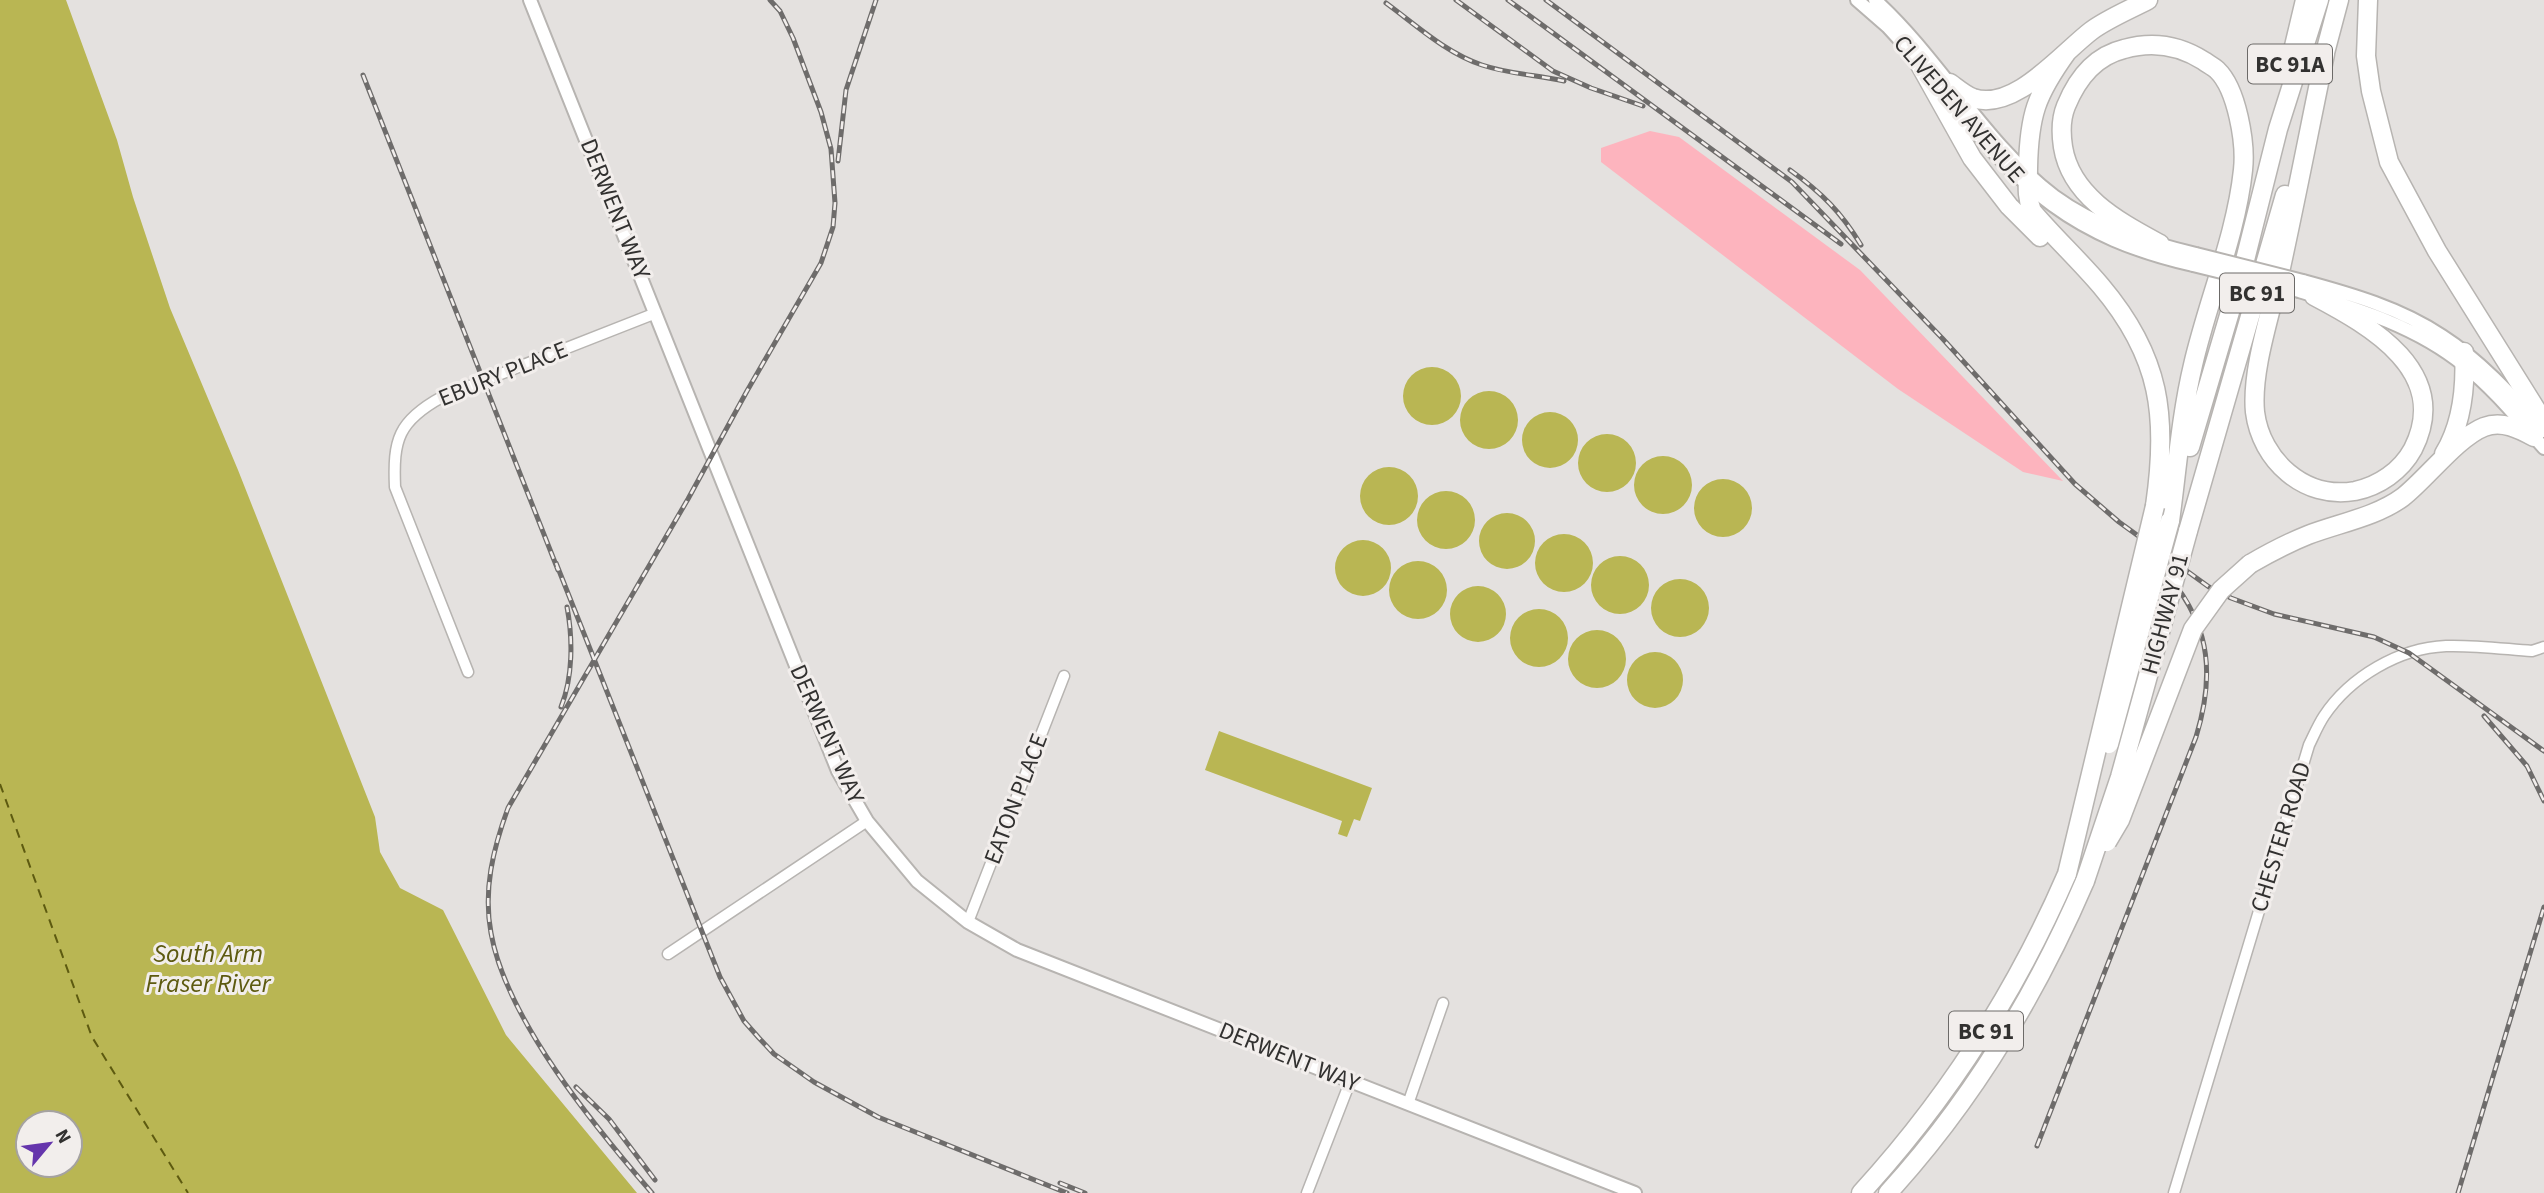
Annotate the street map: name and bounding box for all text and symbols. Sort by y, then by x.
street label: CLIVEDEN AVENUE [1885,27,2033,191]
road number: BC 91A [2248,44,2332,83]
street label: DERWENT WAY [571,133,659,285]
road number: BC 91 [2220,274,2294,312]
street label: EBURY PLACE [433,332,573,416]
street label: HIGHWAY 91 [2132,550,2198,678]
street label: DERWENT WAY [781,659,874,810]
street label: EATON PLACE [975,729,1057,869]
street label: CHESTER ROAD [2242,758,2320,916]
water label: South Arm Fraser River [146,935,272,1002]
road number: BC 91 [1949,1012,2023,1050]
street label: DERWENT WAY [1213,1013,1365,1101]
north arrow [14,1109,84,1179]
text: N [48,1124,77,1149]

